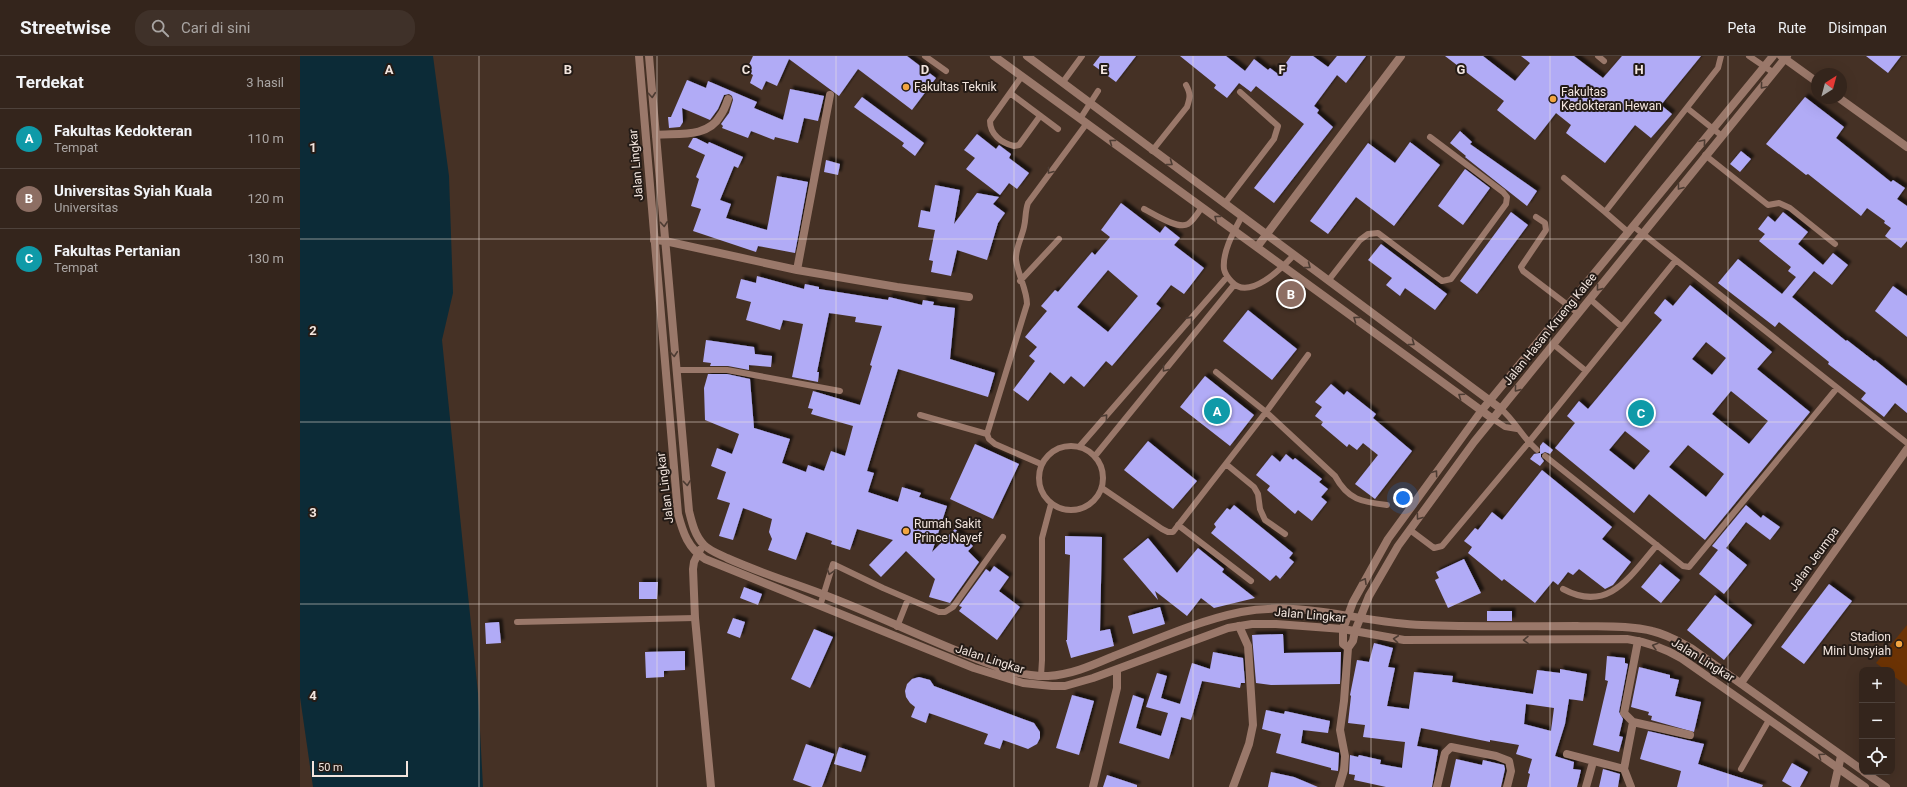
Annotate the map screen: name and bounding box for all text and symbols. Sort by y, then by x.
search box [135,10,415,46]
text: Streetwise [20,16,111,39]
icon: search [149,17,171,39]
text: Cari di sini [181,19,250,37]
text: Peta [1728,20,1756,36]
text: Rute [1778,20,1806,36]
text: Disimpan [1828,20,1887,36]
text: A [385,62,394,77]
text: B [564,62,572,77]
text: C [742,62,751,77]
text: D [921,62,929,77]
text: E [1100,62,1108,77]
text: F [1278,62,1286,77]
text: G [1457,62,1466,77]
text: H [1634,62,1644,77]
north arrow [1811,68,1847,104]
text: Terdekat [16,72,84,92]
text: 3 hasil [246,75,284,90]
place label: Fakultas Teknik [914,80,998,94]
marker: Fakultas Teknik [901,82,911,92]
one-way arrow [1760,82,1767,89]
place label: Fakultas Kedokteran Hewan [1561,85,1662,113]
one-way arrow [648,92,657,98]
marker: Fakultas Kedokteran Hewan [1548,94,1558,104]
text: Fakultas Kedokteran [54,122,192,140]
street label: Jalan Lingkar [626,129,646,201]
text: A [25,131,33,146]
text: 110 m [247,131,284,146]
one-way arrow [1109,139,1116,146]
text: Tempat [54,140,98,155]
text: 1 [309,140,317,155]
one-way arrow [1698,140,1705,147]
one-way arrow [1166,158,1173,166]
one-way arrow [1048,167,1055,174]
text: Universitas Syiah Kuala [54,182,212,200]
one-way arrow [1678,182,1685,189]
text: B [25,191,33,206]
text: 120 m [247,191,284,206]
text: Universitas [54,200,118,215]
one-way arrow [1214,215,1221,223]
one-way arrow [659,221,668,227]
text: Fakultas Pertanian [54,242,180,260]
text: C [25,251,33,266]
text: 130 m [247,251,284,266]
text: Tempat [54,260,98,275]
one-way arrow [1303,261,1310,268]
street label: Jalan Hasan Krueng Kalee [1500,270,1600,388]
pin: B [1278,279,1304,309]
one-way arrow [1596,284,1603,291]
one-way arrow [1186,317,1193,324]
one-way arrow [1354,317,1361,324]
text: 2 [309,323,317,338]
one-way arrow [1408,338,1415,345]
one-way arrow [670,351,679,357]
one-way arrow [1163,365,1170,372]
one-way arrow [1514,384,1521,392]
one-way arrow [1459,394,1466,401]
pin: A [1204,396,1230,426]
pin: C [1628,398,1654,428]
one-way arrow [1100,415,1107,422]
street label: Jalan Lingkar [654,452,676,524]
one-way arrow [1430,470,1437,477]
one-way arrow [682,480,691,486]
your location [1393,488,1413,508]
text: 3 [309,505,317,520]
one-way arrow [1416,513,1424,520]
place label: Rumah Sakit Prince Nayef [914,517,983,545]
street label: Jalan Jeumpa [1786,524,1842,594]
marker: Rumah Sakit Prince Nayef [901,526,911,536]
one-way arrow [826,568,835,575]
one-way arrow [1360,578,1367,586]
street label: Jalan Lingkar [1274,605,1346,625]
place label: Stadion Mini Unsyiah [1823,630,1891,658]
one-way arrow [1393,635,1399,644]
street label: Jalan Lingkar [1669,635,1737,685]
one-way arrow [1523,636,1529,644]
marker: Stadion Mini Unsyiah [1894,639,1904,649]
street label: Jalan Lingkar [954,641,1026,677]
one-way arrow [1652,642,1659,651]
map controls [1859,667,1895,775]
button: + [1859,667,1895,703]
text: 4 [309,688,317,703]
button: − [1859,703,1895,739]
button: locate [1859,739,1895,775]
one-way arrow [1818,753,1825,761]
scale bar [312,759,408,778]
text: 50 m [318,761,343,774]

